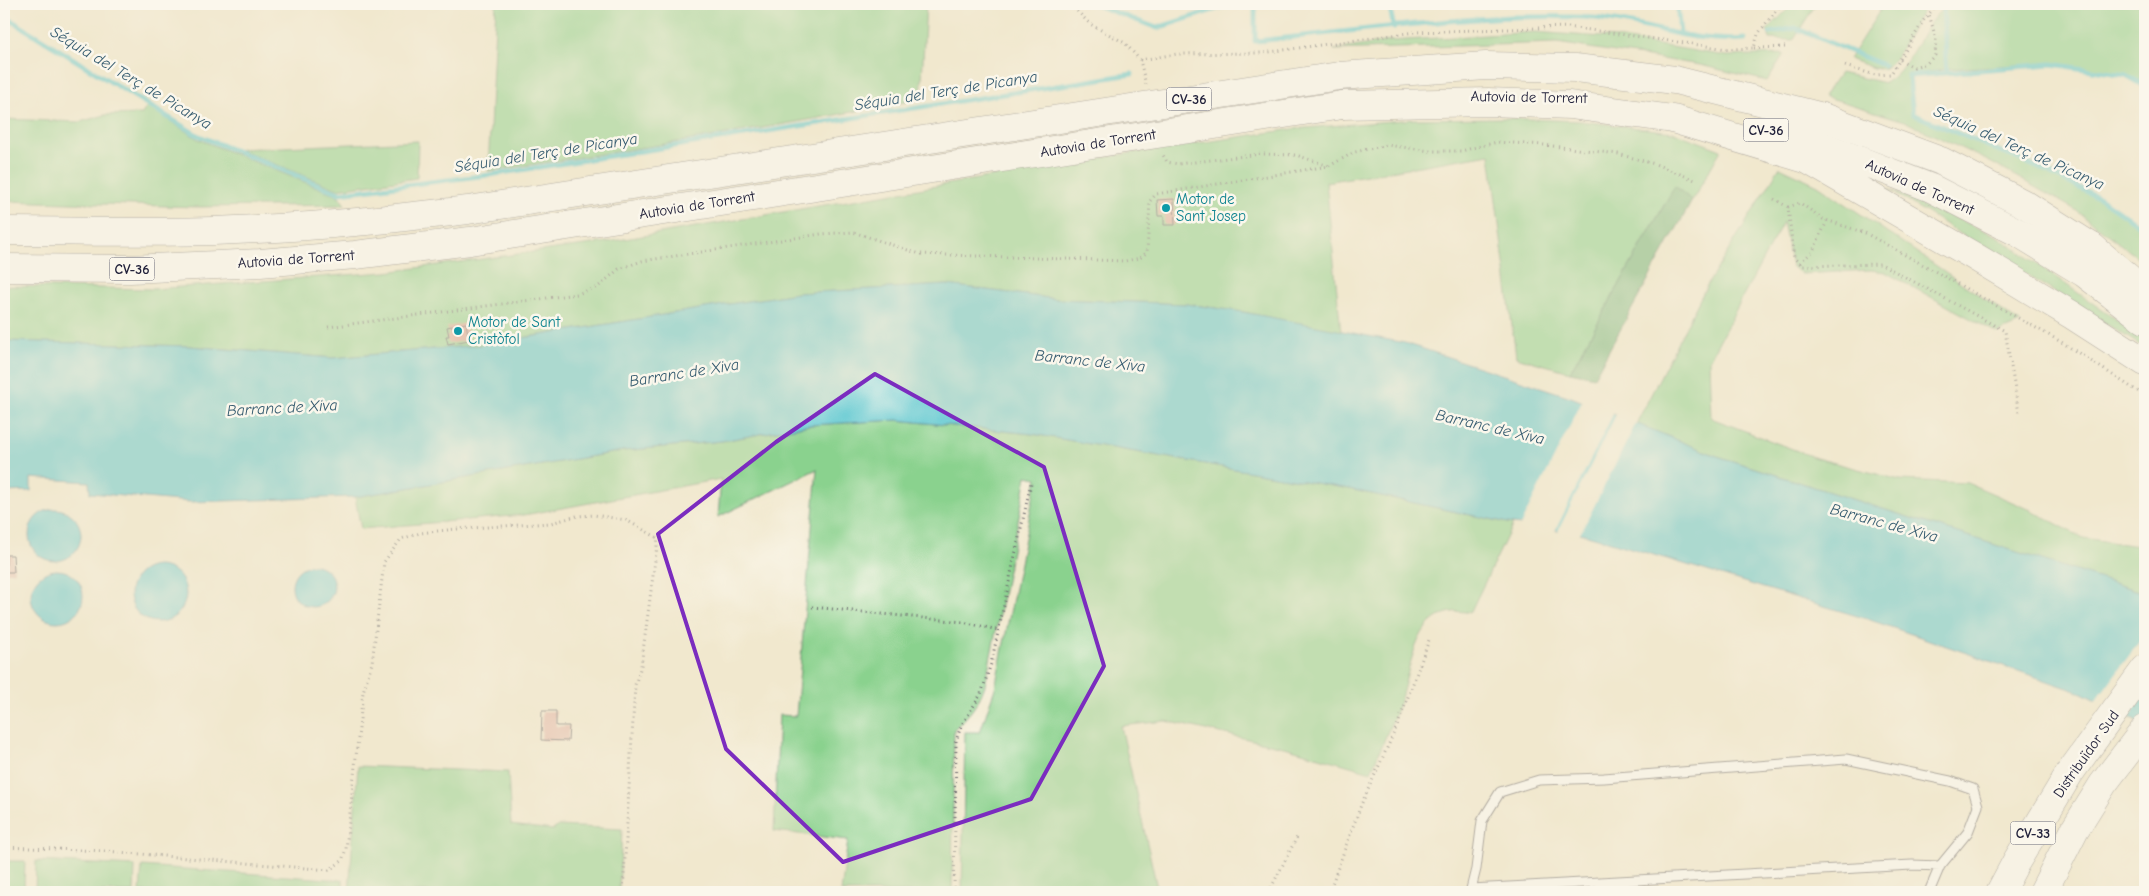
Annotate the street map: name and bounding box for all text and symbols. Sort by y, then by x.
water label: Séquia del Terç de Picanya [47,23,215,133]
water label: Séquia del Terç de Picanya [853,68,1039,114]
street label: Autovia de Torrent [1470,87,1588,107]
road number: CV-36 [1166,88,1212,110]
water label: Séquia del Terç de Picanya [1931,102,2107,194]
road number: CV-36 [1744,118,1788,142]
street label: Autovia de Torrent [1039,125,1158,161]
water label: Séquia del Terç de Picanya [453,130,639,176]
street label: Autovia de Torrent [1863,155,1978,219]
street label: Autovia de Torrent [638,187,757,223]
place label: Motor de Sant Josep [1176,190,1246,225]
marker: Motor de Sant Josep [1160,202,1172,214]
street label: Autovia de Torrent [237,246,356,272]
road number: CV-36 [110,258,154,280]
place label: Motor de Sant Cristòfol [468,313,561,348]
marker: Motor de Sant Cristòfol [452,325,464,337]
water label: Barranc de Xiva [1034,346,1146,376]
water label: Barranc de Xiva [628,355,740,391]
water label: Barranc de Xiva [226,396,338,420]
water label: Barranc de Xiva [1434,406,1546,448]
water label: Barranc de Xiva [1828,500,1940,546]
street label: Distribuïdor Sud [2049,707,2123,801]
road number: CV-33 [2010,821,2056,844]

